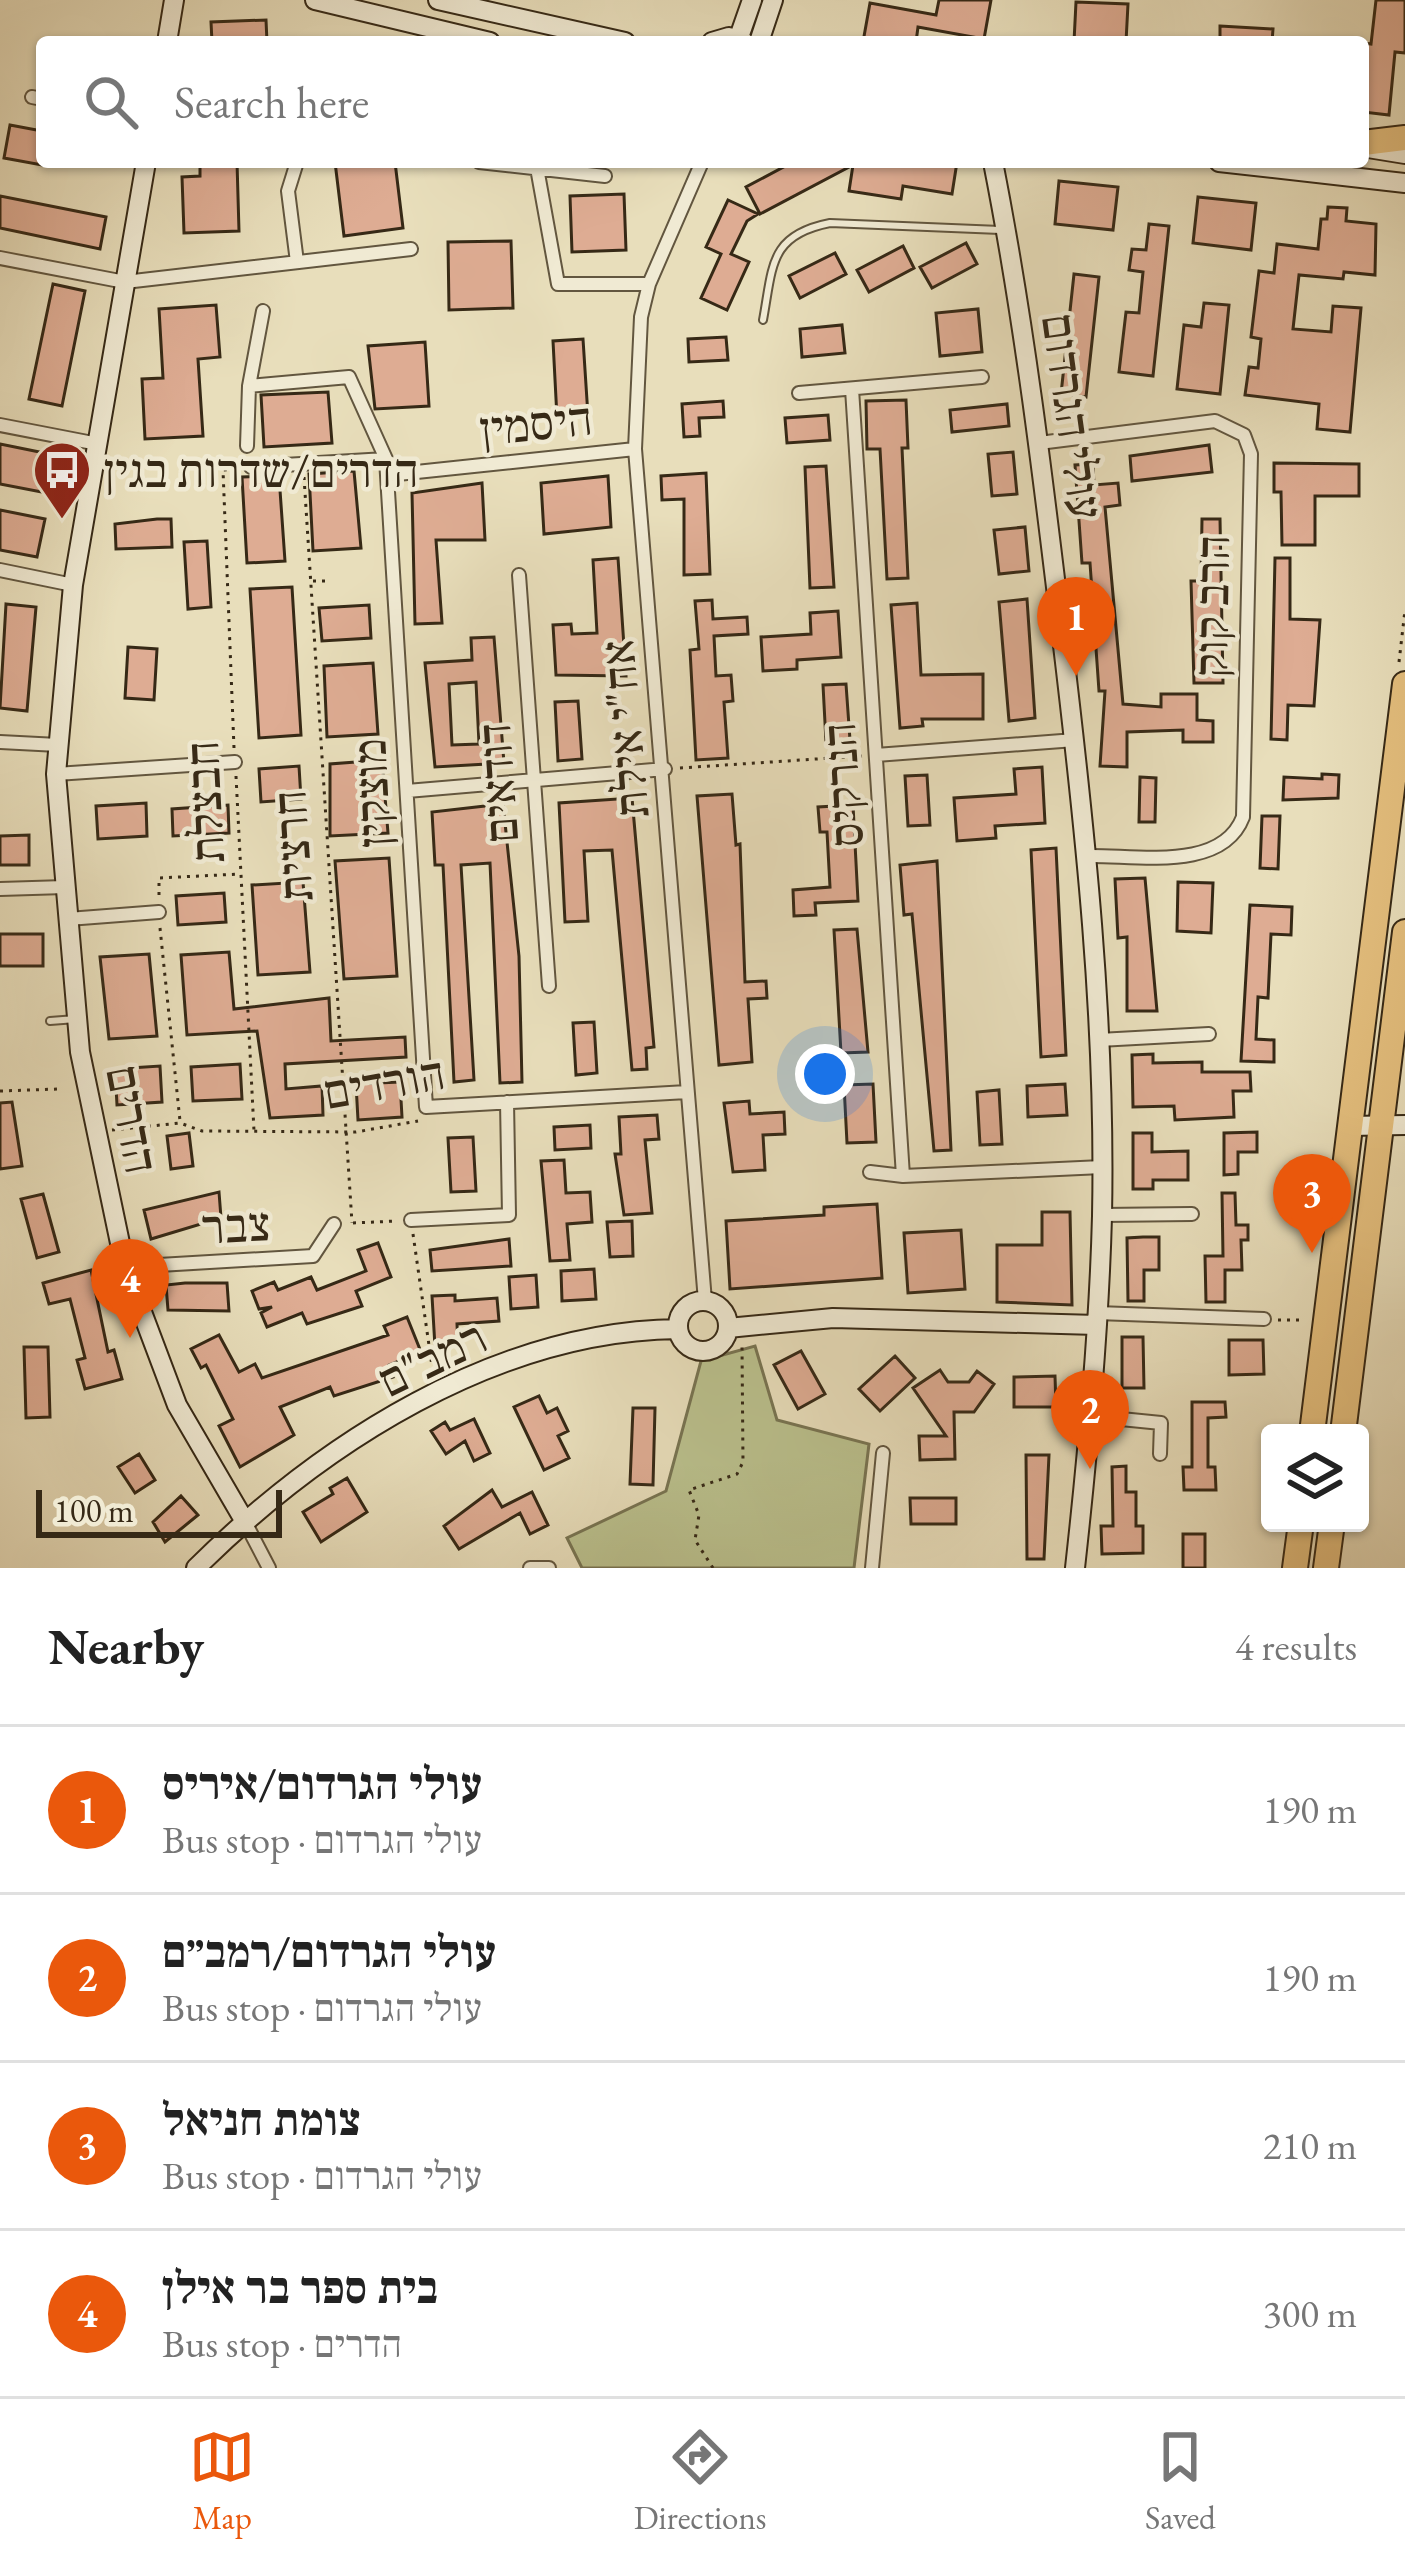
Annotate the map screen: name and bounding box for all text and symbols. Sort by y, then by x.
search box [36,36,1369,168]
icon: search [78,69,144,135]
text: Search here [174,73,369,131]
street label: עולי הגרדום [1028,309,1118,523]
street label: היסמין [477,386,595,460]
bus stop icon: הדרים/שדרות בגין [31,439,93,521]
place label: הדרים/שדרות בגין [104,439,419,501]
street label: הרב קוק [1179,534,1243,678]
pin: 1 [1037,577,1115,676]
street label: אח"י אילת [585,637,663,821]
street label: דודאים [462,721,532,845]
street label: הנרקיס [807,721,877,849]
street label: מוצקין [337,737,405,849]
street label: חבצלת [170,739,238,865]
street label: חרצית [257,788,327,904]
street label: הורדים [318,1041,450,1123]
your location [795,1044,855,1104]
street label: הדרים [92,1060,174,1178]
pin: 3 [1273,1154,1351,1253]
street label: צבר [200,1192,272,1258]
pin: 4 [91,1239,169,1338]
street label: רמב"ם [367,1305,497,1411]
pin: 2 [1051,1370,1129,1469]
map controls [1261,1424,1369,1532]
button: layers [1261,1424,1369,1532]
scale bar [36,1484,282,1537]
text: 100 m [54,1489,134,1532]
text: Nearby [48,1613,204,1679]
text: 4 results [1235,1621,1357,1672]
text: עולי הגרדום/איריס [162,1754,482,1812]
text: 1 [77,1784,97,1835]
text: 190 m [1263,1784,1357,1835]
text: Bus stop · עולי הגרדום [162,1814,482,1865]
text: עולי הגרדום/רמב״ם [162,1922,496,1980]
text: 2 [77,1952,97,2003]
text: 190 m [1263,1952,1357,2003]
text: Bus stop · עולי הגרדום [162,1982,482,2033]
text: צומת חניאל [162,2090,361,2148]
text: 3 [77,2120,97,2171]
text: 210 m [1263,2120,1357,2171]
text: Bus stop · עולי הגרדום [162,2150,482,2201]
text: בית ספר בר אילן [162,2258,438,2316]
text: 4 [77,2288,97,2339]
text: 300 m [1263,2288,1357,2339]
text: Bus stop · הדרים [162,2318,402,2369]
tab: Map [189,2424,255,2539]
tab: Directions [634,2424,767,2539]
tab: Saved [1145,2424,1216,2539]

